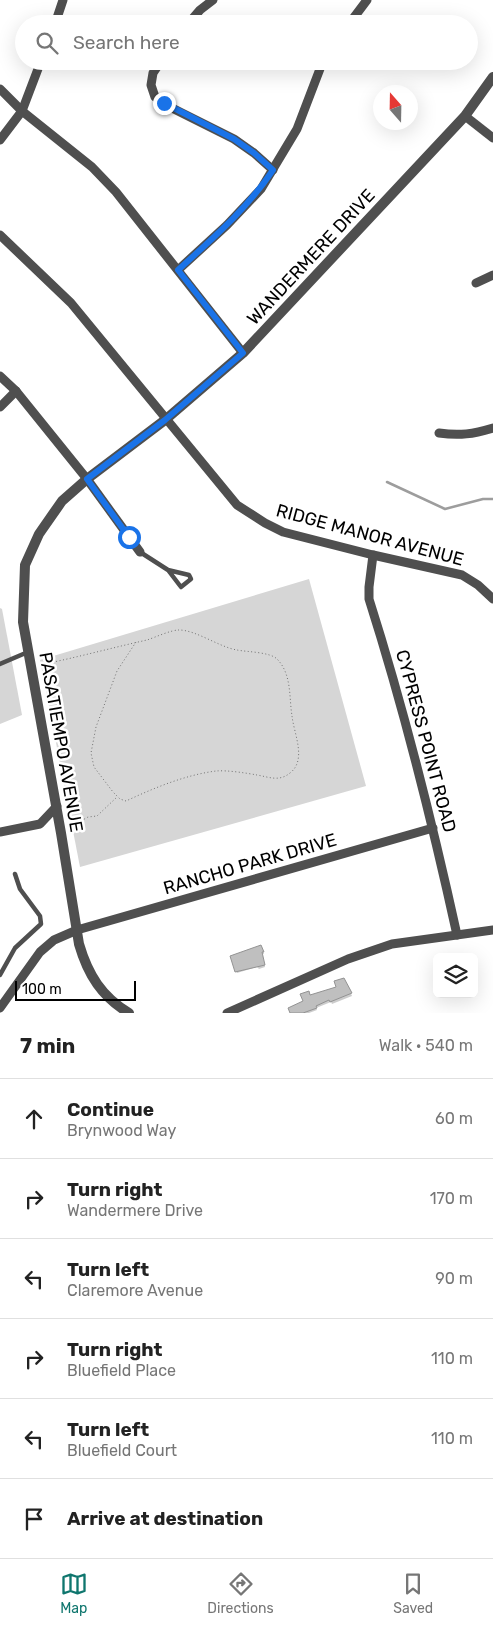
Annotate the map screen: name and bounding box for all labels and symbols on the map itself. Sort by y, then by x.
north arrow [373,85,418,130]
route end [153,92,176,115]
street label: WANDERMERE DRIVE [242,185,380,329]
street label: RIDGE MANOR AVENUE [274,499,466,571]
route start [118,526,141,549]
street label: CYPRESS POINT ROAD [391,647,461,835]
street label: PASATIEMPO AVENUE [34,650,88,834]
street label: RANCHO PARK DRIVE [161,829,339,899]
scale bar [15,978,136,1001]

